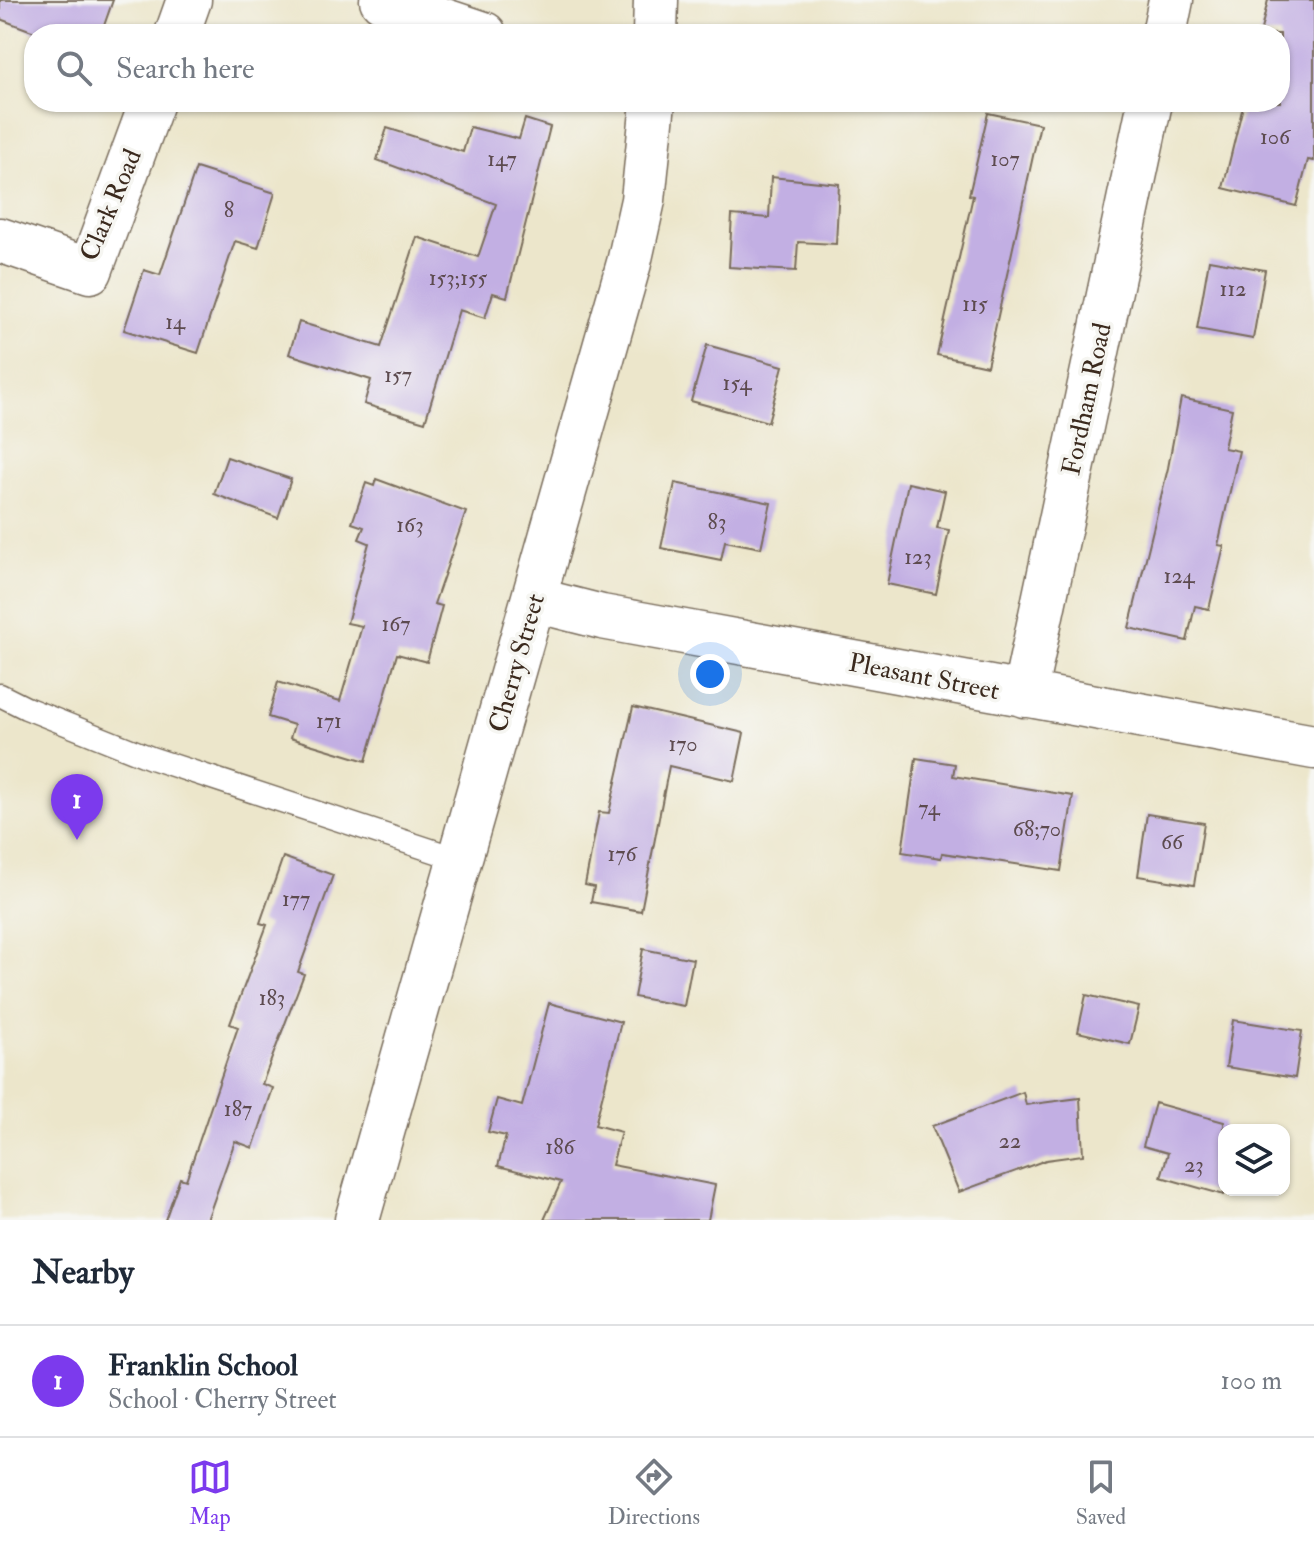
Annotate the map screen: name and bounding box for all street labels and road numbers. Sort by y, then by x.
street label: Clark Road [73,144,149,266]
street label: Fordham Road [1055,320,1119,478]
street label: Cherry Street [482,590,552,736]
street label: Pleasant Street [846,647,1002,707]

